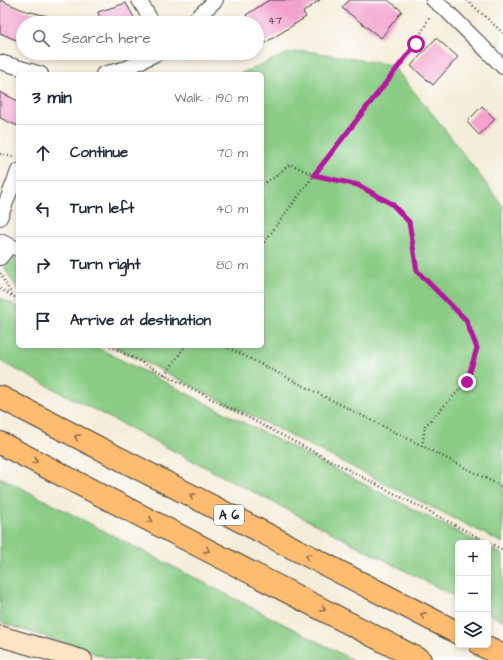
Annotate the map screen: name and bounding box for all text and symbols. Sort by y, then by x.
house number: 47 [268,13,282,28]
search box [16,16,264,60]
icon: search [30,27,52,49]
text: Search here [62,28,151,49]
route start [407,35,425,53]
text: 3 min [32,86,72,110]
text: Walk · 190 m [174,89,248,107]
icon: ahead [32,142,54,164]
text: Continue [70,142,128,163]
text: 70 m [216,144,248,162]
icon: left [32,198,54,220]
text: Turn left [70,198,134,219]
text: 40 m [216,200,248,218]
icon: right [32,254,54,276]
text: Turn right [70,254,141,275]
text: 80 m [216,256,248,274]
icon: arrive [32,310,54,332]
text: Arrive at destination [70,310,211,331]
route end [458,373,476,391]
one-way arrow [73,434,81,441]
one-way arrow [30,456,38,463]
one-way arrow [189,493,196,501]
road number: A 6 [214,505,244,525]
one-way arrow [146,515,153,523]
map controls [455,540,491,648]
button: + [455,540,491,576]
one-way arrow [203,545,210,552]
one-way arrow [305,553,312,561]
button: − [455,576,491,612]
one-way arrow [318,605,326,612]
one-way arrow [420,612,428,620]
button: layers [455,612,491,648]

